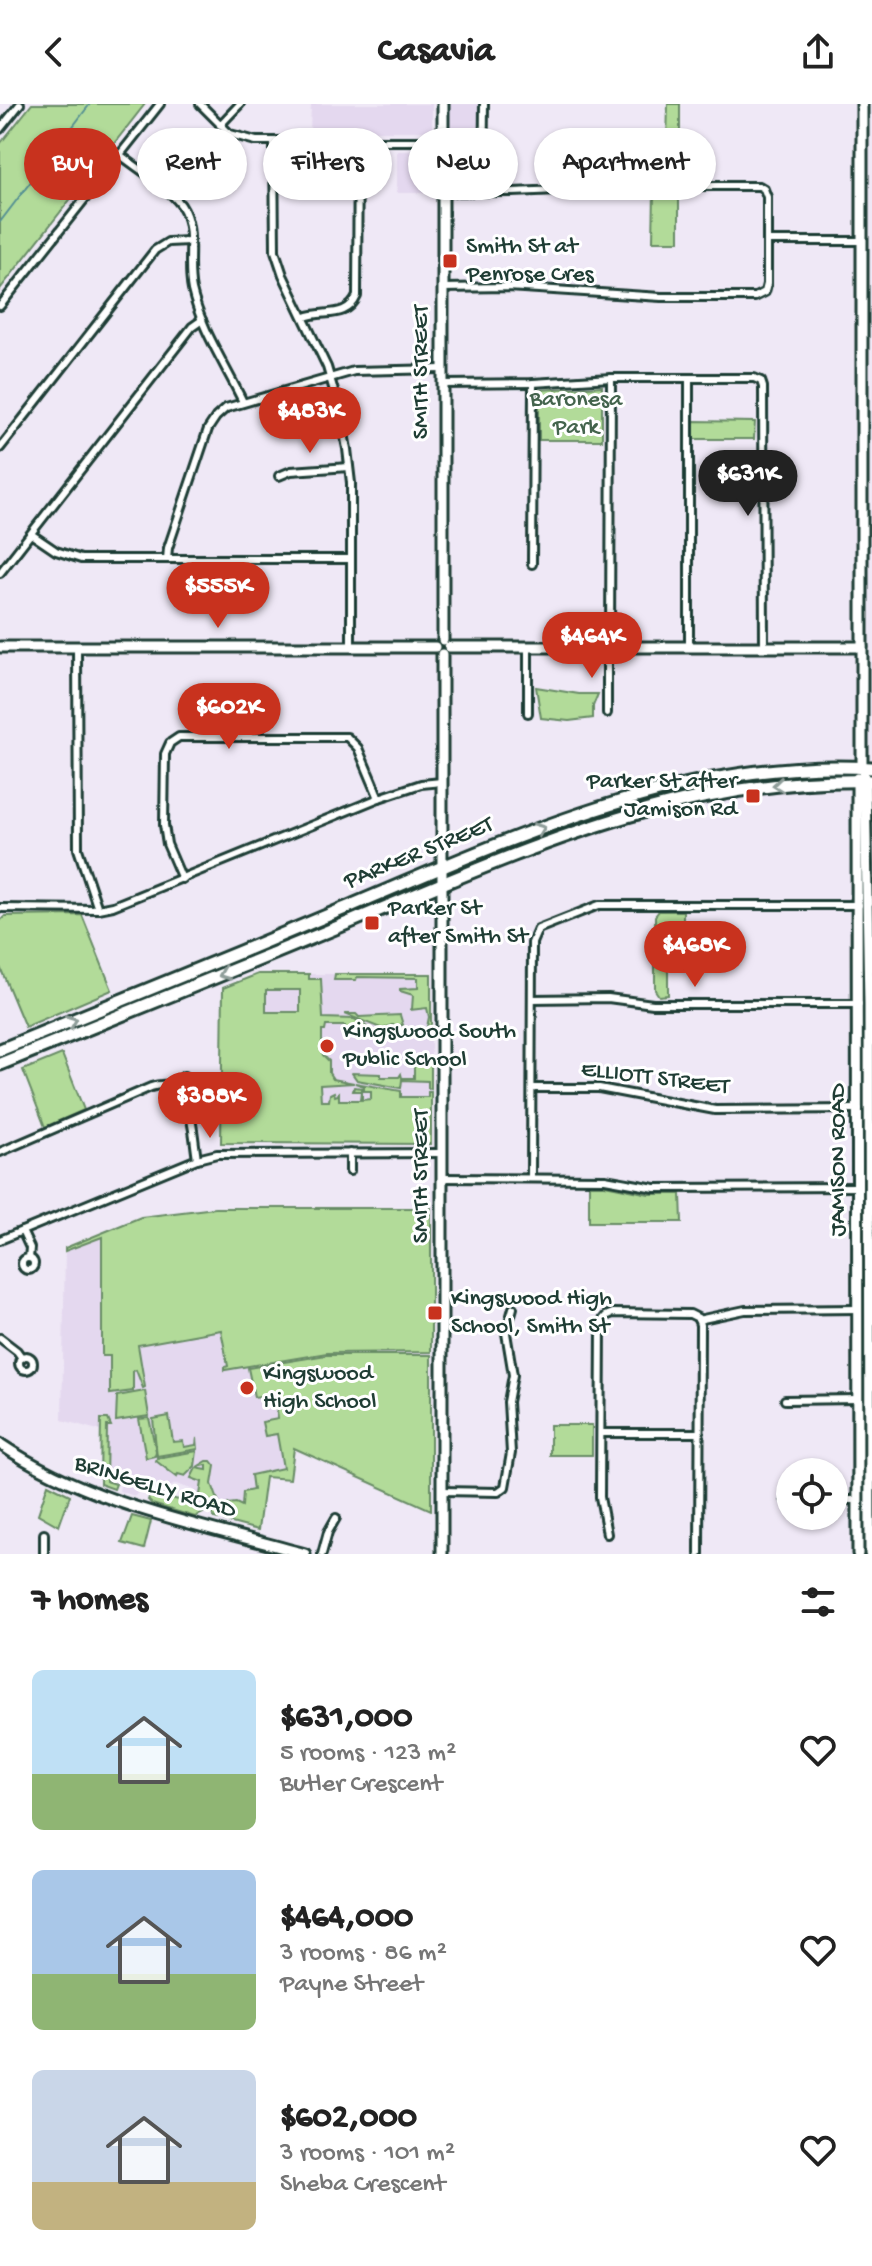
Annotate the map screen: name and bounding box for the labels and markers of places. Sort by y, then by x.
place label: Smith St at Penrose Cres [465,233,595,290]
marker: Smith St at Penrose Cres [441,252,459,270]
pin: $483K [254,387,366,455]
pin: $631K [692,450,804,518]
pin: $555K [162,562,274,630]
pin: $464K [536,612,648,680]
pin: $602K [173,683,285,751]
place label: Parker St after Jamison Rd [586,768,740,825]
marker: Parker St after Jamison Rd [744,787,762,805]
place label: Parker St after Smith St [387,895,530,952]
marker: Parker St after Smith St [363,914,381,932]
pin: $468K [639,921,751,989]
place label: Kingswood South Public School [342,1018,516,1075]
marker: Kingswood South Public School [318,1037,336,1055]
pin: $388K [154,1072,266,1140]
place label: Kingswood High School, Smith St [451,1285,612,1342]
marker: Kingswood High School, Smith St [426,1304,444,1322]
place label: Kingswood High School [263,1360,377,1417]
marker: Kingswood High School [238,1379,256,1397]

